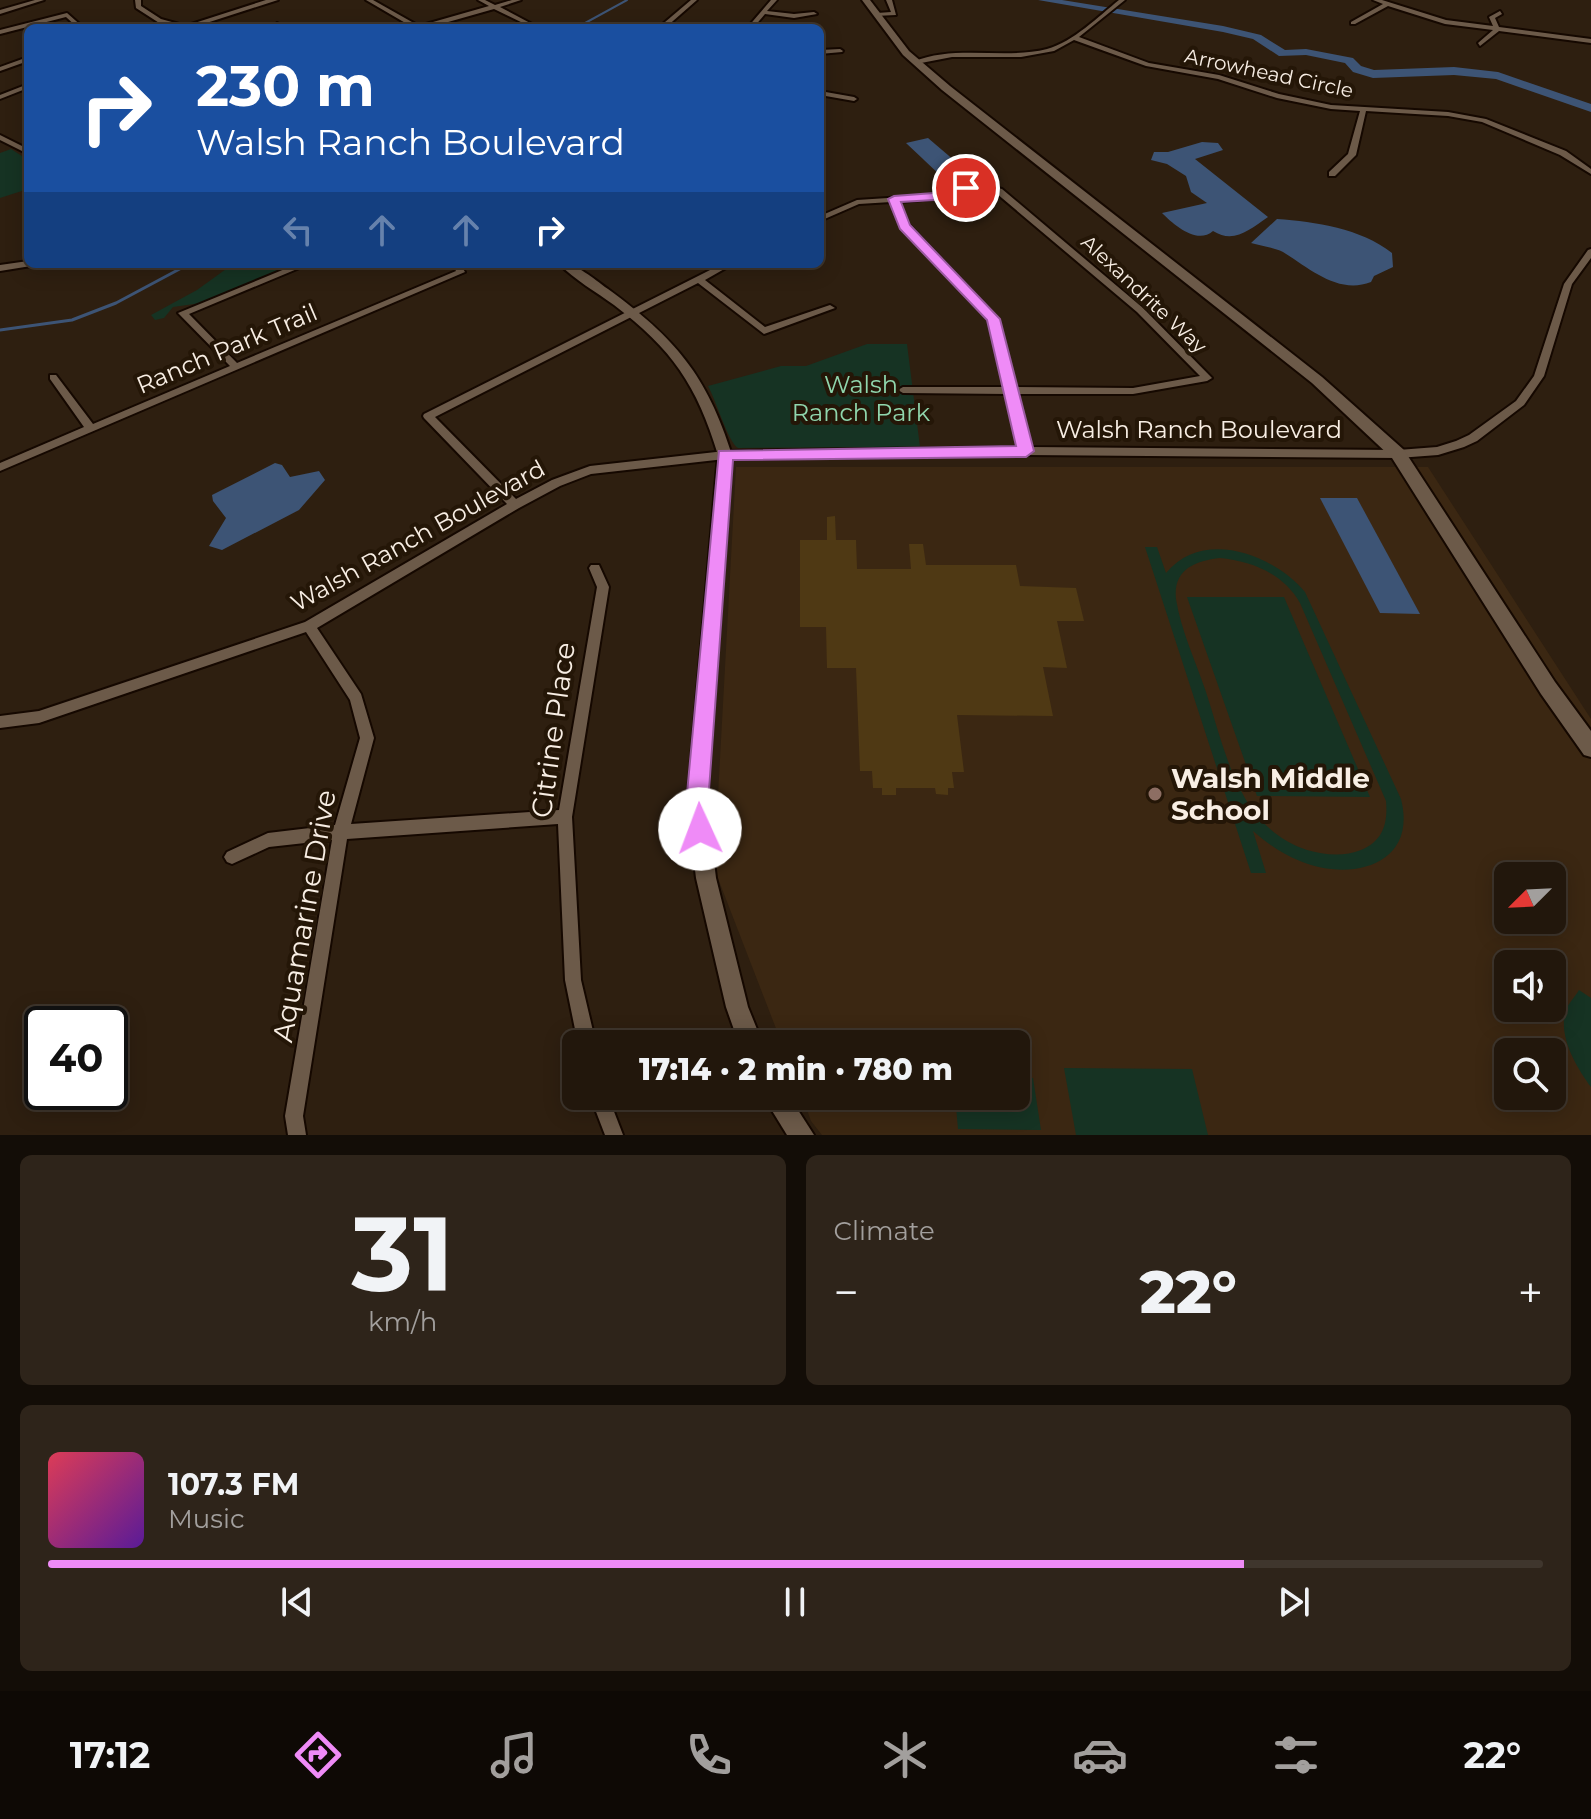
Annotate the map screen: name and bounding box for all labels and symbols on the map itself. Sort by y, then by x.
street label: Arrowhead Circle [1183,43,1355,103]
pin [932,154,1000,222]
street label: Alexandrite Way [1076,230,1212,358]
street label: Ranch Park Trail [132,297,322,400]
park label: Walsh Ranch Park [792,370,931,427]
street label: Walsh Ranch Boulevard [1056,415,1342,444]
street label: Walsh Ranch Boulevard [286,454,550,618]
street label: Citrine Place [524,640,582,820]
place label: Walsh Middle School [1171,761,1370,827]
marker: Walsh Middle School [1146,785,1164,803]
street label: Aquamarine Drive [265,787,343,1045]
position arrow [658,787,742,871]
north arrow [1494,862,1566,934]
speed limit sign: 40 [24,1006,128,1110]

